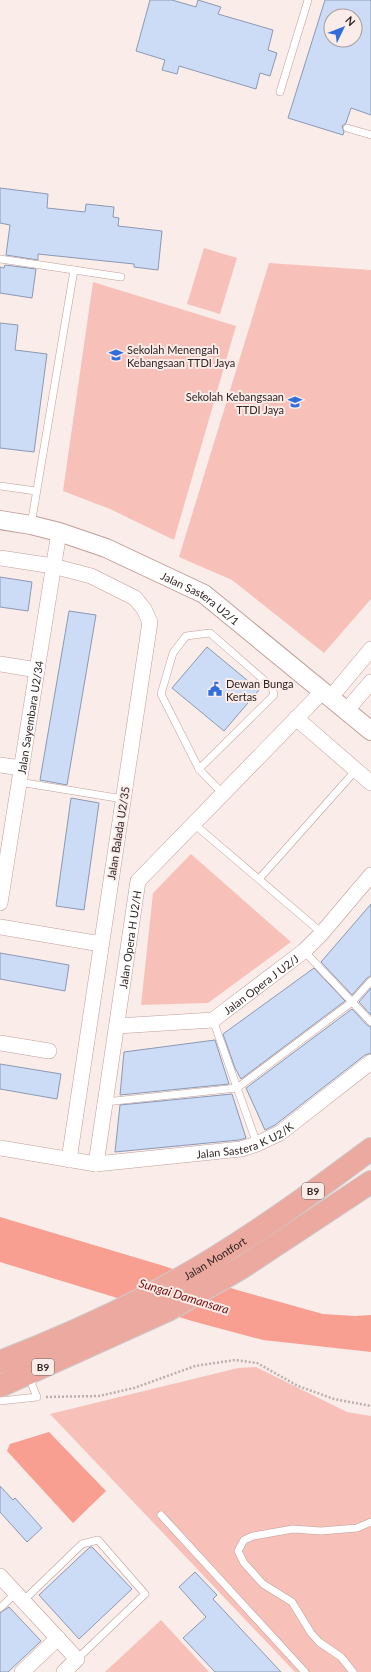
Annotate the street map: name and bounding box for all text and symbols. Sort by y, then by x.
north arrow [323,8,363,48]
text: N [343,13,358,28]
place label: Sekolah Menengah Kebangsaan TTDI Jaya [127,343,235,369]
school or university icon: Sekolah Menengah Kebangsaan TTDI Jaya [108,347,124,363]
place label: Sekolah Kebangsaan TTDI Jaya [186,390,284,416]
school or university icon: Sekolah Kebangsaan TTDI Jaya [287,394,303,410]
street label: Jalan Sastera U2/1 [159,568,242,627]
street label: Jalan Sayembara U2/34 [14,659,45,775]
place label: Dewan Bunga Kertas [226,677,294,703]
public building icon: Dewan Bunga Kertas [207,681,223,697]
street label: Jalan Balada U2/35 [104,786,132,880]
street label: Jalan Opera H U2/H [116,890,143,989]
street label: Jalan Opera J U2/J [221,951,301,1016]
street label: Jalan Sastera K U2/K [196,1118,296,1160]
road number: B9 [302,1183,324,1199]
street label: Jalan Montfort [181,1233,248,1282]
water label: Sungai Damansara [137,1275,231,1317]
road number: B9 [32,1359,54,1375]

